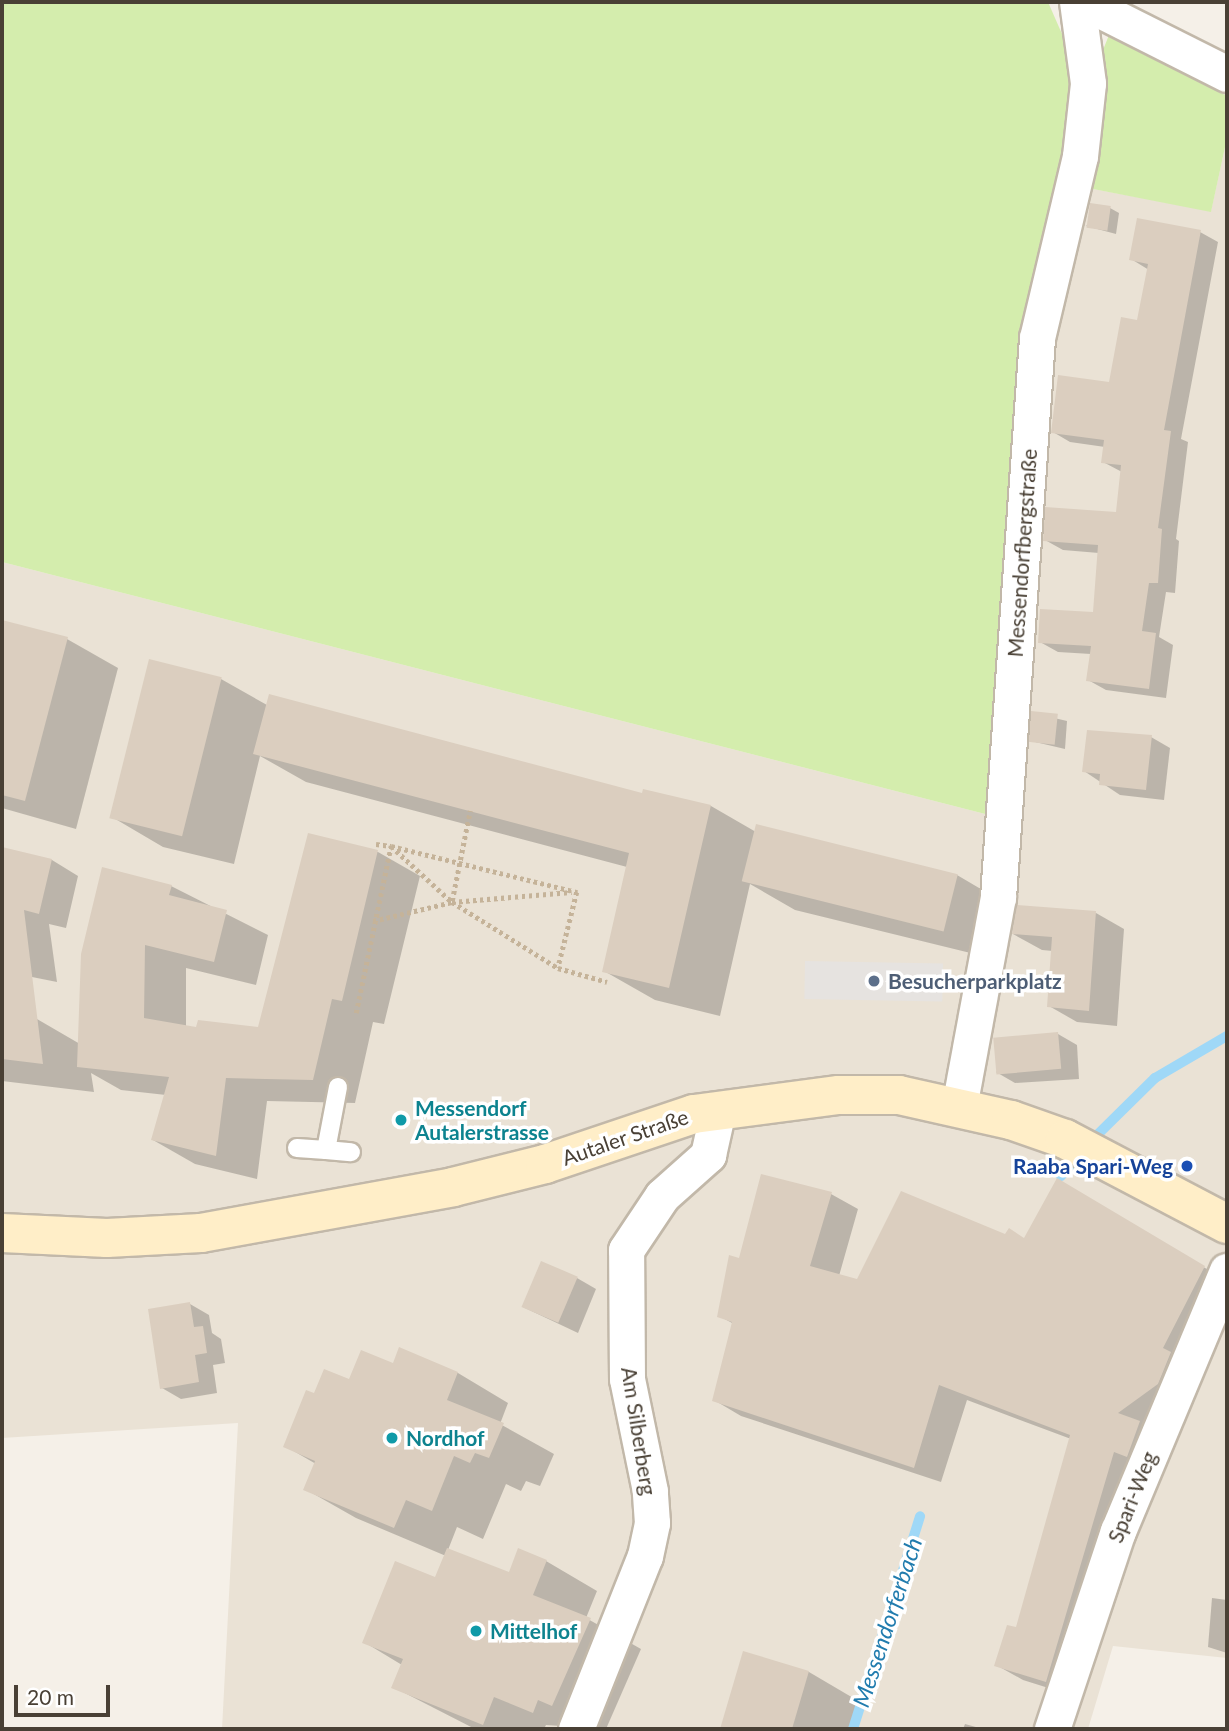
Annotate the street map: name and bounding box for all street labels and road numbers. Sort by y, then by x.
street label: Messendorfbergstraße [1002,448,1042,658]
street label: Autaler Straße [558,1104,692,1170]
street label: Am Silberberg [616,1365,662,1497]
street label: Spari-Weg [1102,1448,1162,1546]

